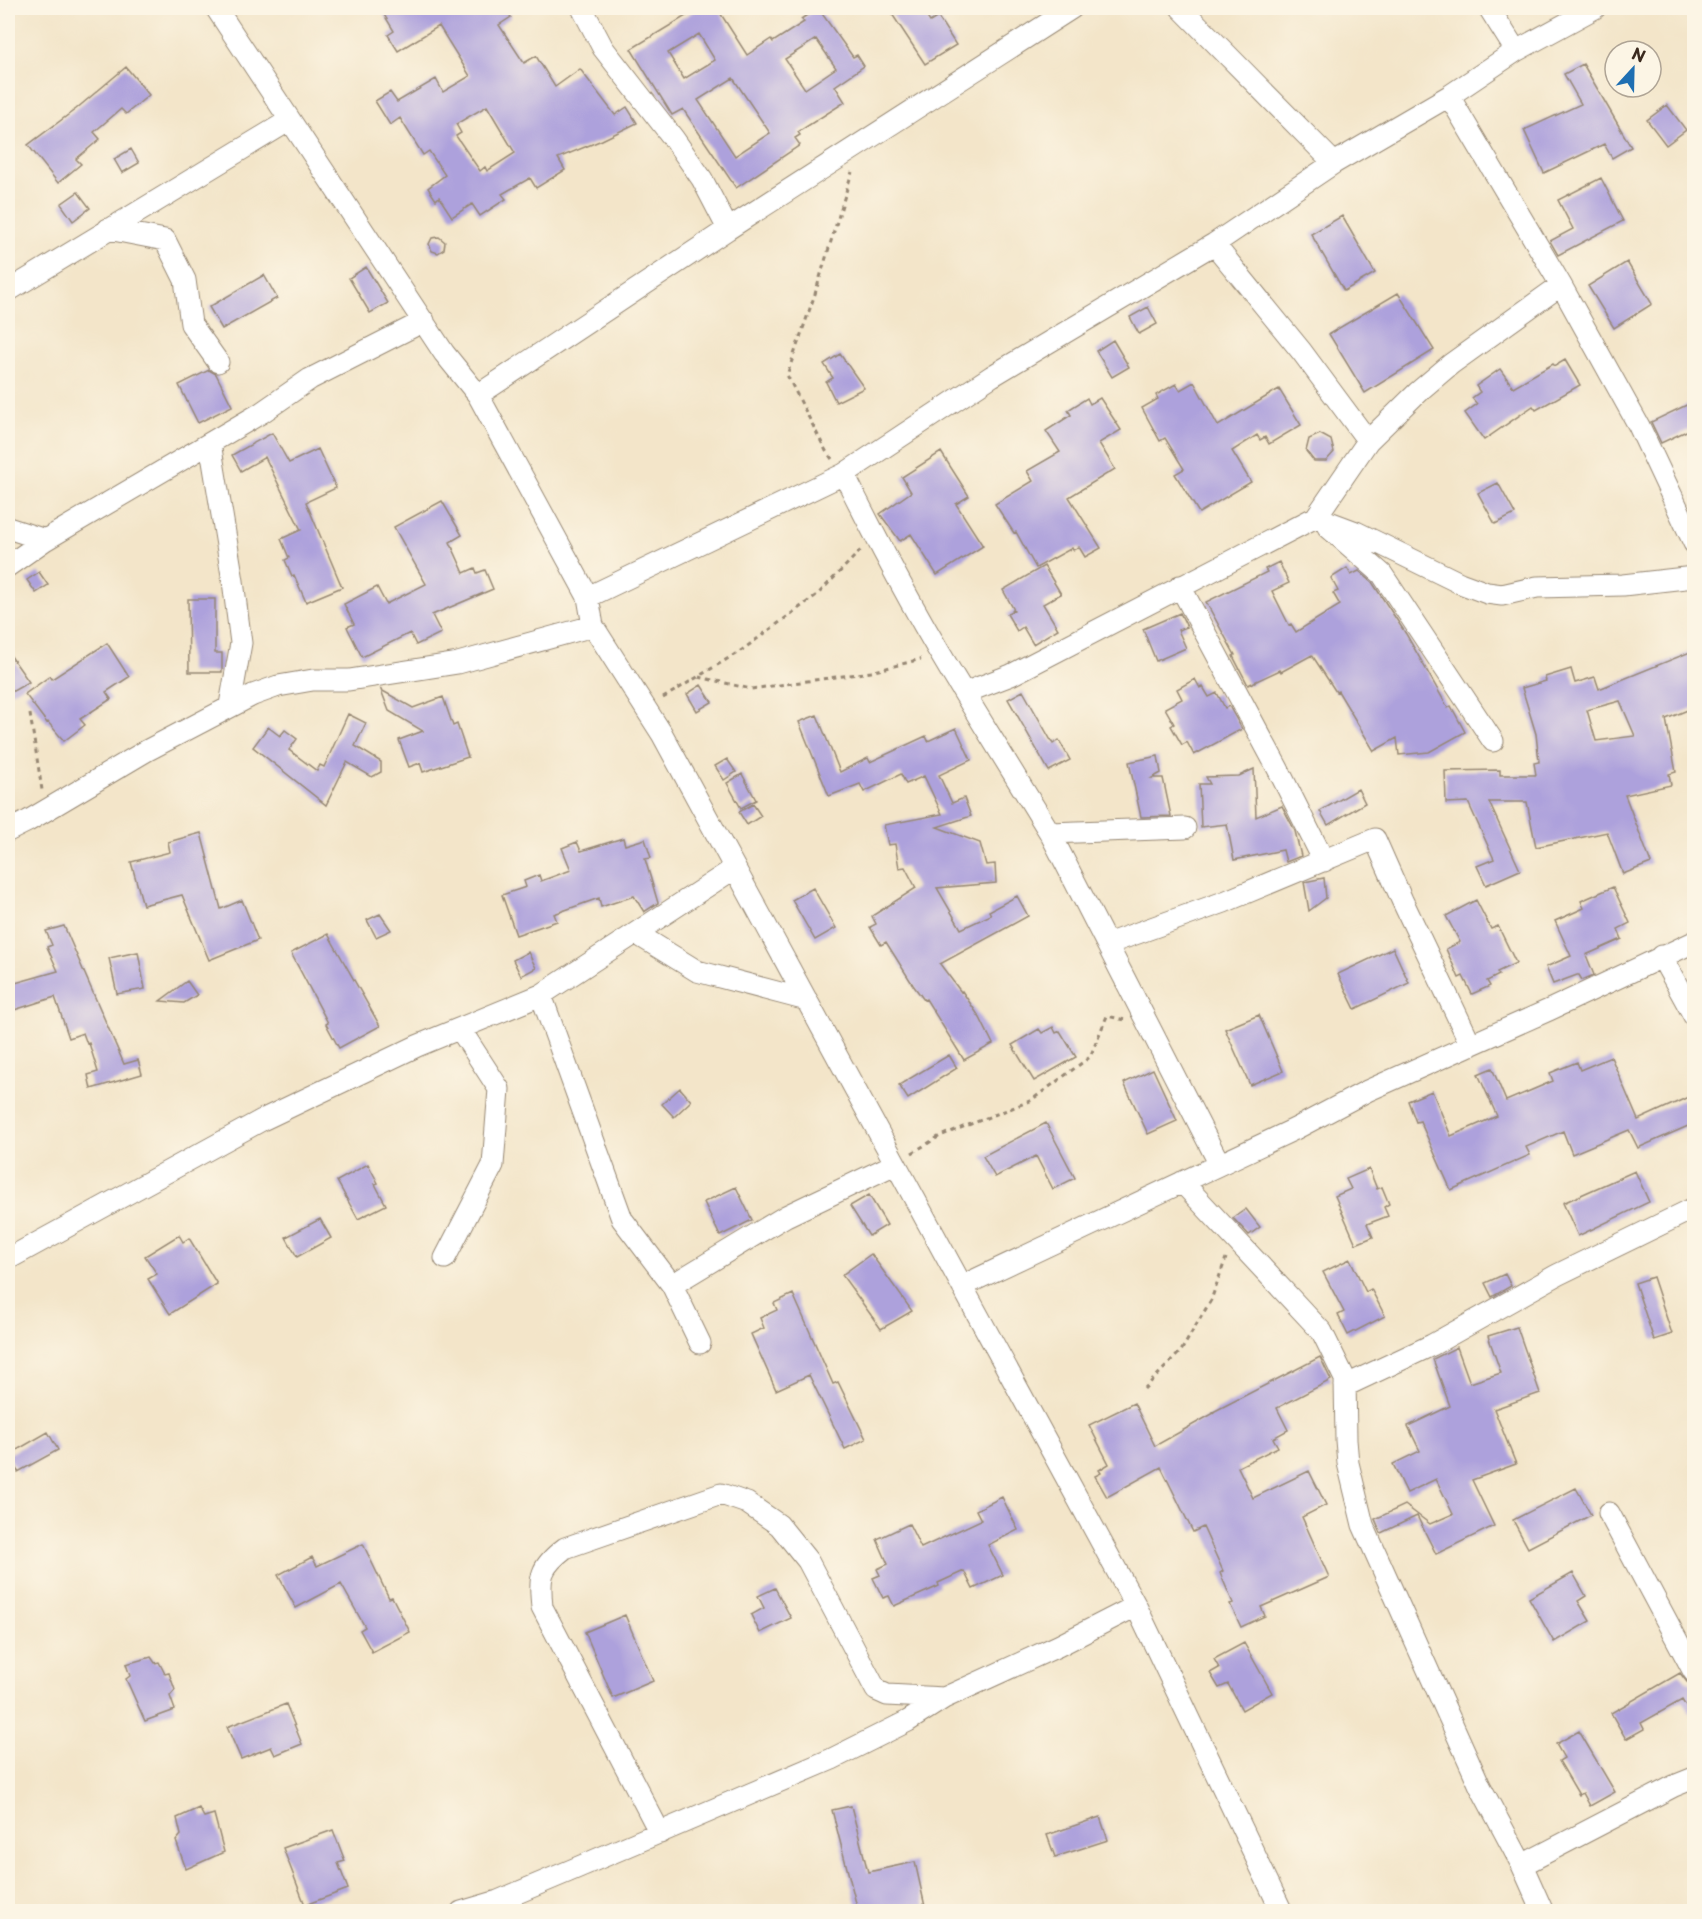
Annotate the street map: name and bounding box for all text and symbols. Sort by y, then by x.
north arrow [1603,39,1663,99]
text: N [1629,41,1649,68]

